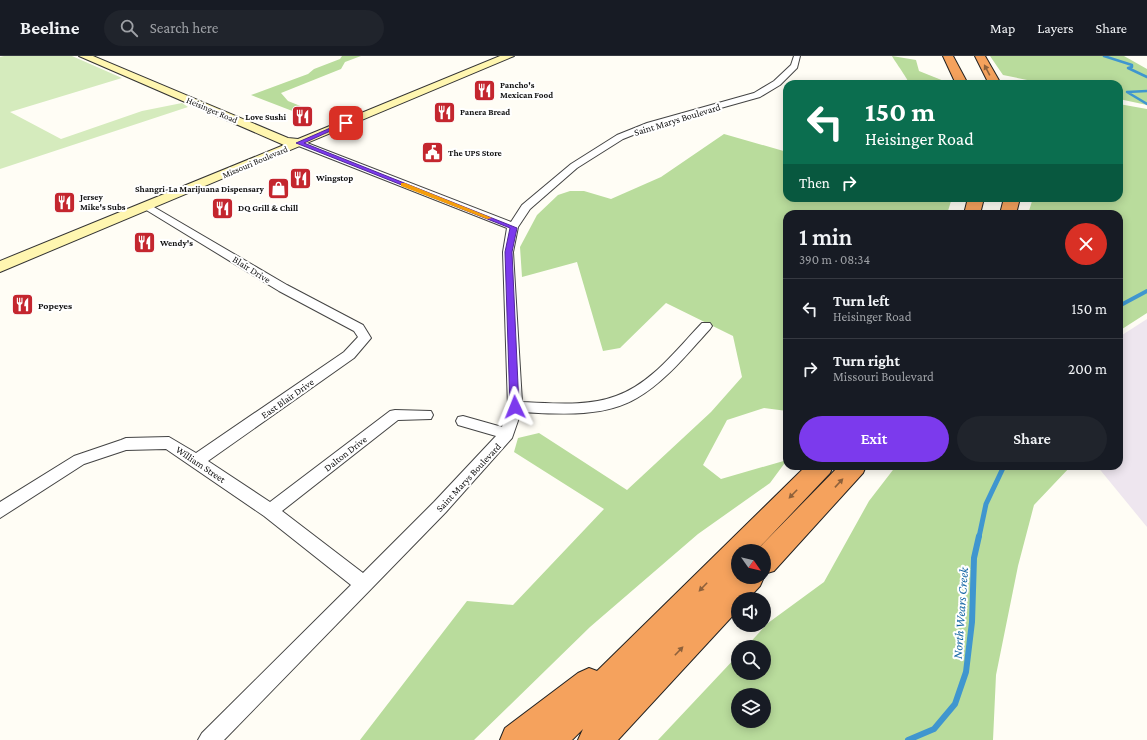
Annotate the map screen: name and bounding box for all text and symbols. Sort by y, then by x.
search box [104,10,384,46]
text: Beeline [20,17,80,38]
icon: search [118,17,140,39]
text: Search here [150,20,218,36]
text: Map [990,20,1015,36]
text: Layers [1037,20,1074,36]
text: Share [1096,20,1127,36]
one-way arrow [984,64,991,76]
restaurant icon: Pancho's Mexican Food [471,77,497,103]
place label: Pancho's Mexican Food [500,80,553,100]
street label: Heisinger Road [185,95,239,125]
icon: left [799,96,851,148]
text: 150 m [865,96,935,127]
restaurant icon: Panera Bread [431,99,457,125]
street label: Saint Marys Boulevard [633,101,722,138]
restaurant icon: Love Sushi [289,104,315,130]
pin [329,106,363,140]
place label: Panera Bread [460,107,510,117]
place label: Love Sushi [245,112,286,122]
icon: arrive [335,112,357,134]
text: Heisinger Road [865,129,974,149]
public building icon: The UPS Store [420,140,446,166]
street label: Missouri Boulevard [221,144,289,180]
place label: The UPS Store [448,148,502,158]
restaurant icon: Wingstop [287,165,313,191]
icon: right [838,172,860,194]
place label: Wingstop [315,173,353,183]
text: Then [799,175,830,191]
shop icon: Shangri-La Marijuana Dispensary [266,176,292,202]
place label: Shangri-La Marijuana Dispensary [135,184,265,195]
restaurant icon: Jersey Mike's Subs [52,189,78,215]
place label: Jersey Mike's Subs [79,192,126,212]
restaurant icon: DQ Grill & Chill [210,195,236,221]
place label: DQ Grill & Chill [238,203,299,213]
text: 1 min [799,223,852,250]
button: close [1065,223,1107,265]
restaurant icon: Wendy's [131,230,157,256]
place label: Wendy's [159,238,193,248]
text: 390 m · 08:34 [799,252,870,267]
street label: Blair Drive [231,253,273,286]
restaurant icon: Popeyes [10,292,36,318]
text: Turn left [833,293,889,309]
icon: left [799,298,821,320]
place label: Popeyes [38,300,72,311]
text: 150 m [1072,301,1107,317]
text: Heisinger Road [833,309,911,324]
text: Turn right [833,353,900,369]
icon: right [799,358,821,380]
text: 200 m [1068,361,1107,377]
text: Missouri Boulevard [833,369,934,384]
street label: East Blair Drive [259,376,316,421]
position arrow [494,386,536,428]
button: Exit [799,416,949,462]
button: Share [957,416,1107,462]
street label: Dalton Drive [322,433,369,473]
street label: Saint Marys Boulevard [434,440,504,514]
street label: William Street [174,444,228,485]
one-way arrow [834,478,844,488]
one-way arrow [789,489,798,499]
north arrow [731,544,771,584]
map controls [731,544,771,728]
water label: North Wears Creek [950,565,971,659]
one-way arrow [698,582,708,592]
button: sound [731,592,771,632]
button: search [731,640,771,680]
one-way arrow [675,646,684,656]
button: layers [731,688,771,728]

